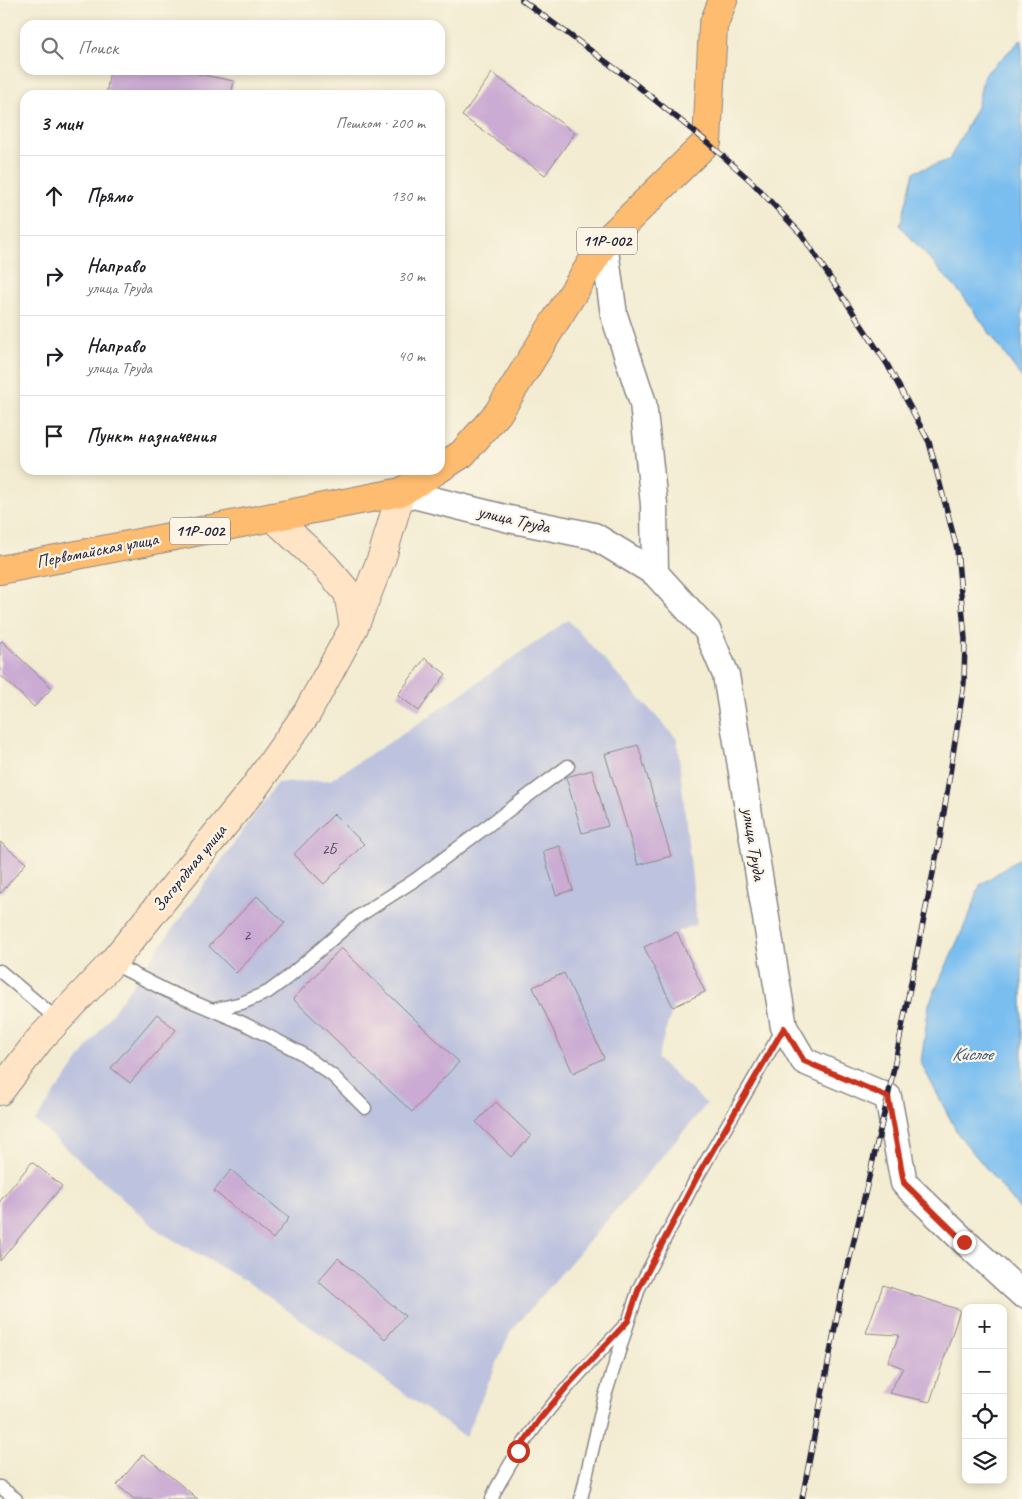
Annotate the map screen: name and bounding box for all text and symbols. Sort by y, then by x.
search box [20,20,445,75]
icon: search [38,34,66,62]
text: Поиск [78,36,118,60]
text: 3 мин [40,110,83,136]
text: Пешком · 200 m [336,113,425,133]
icon: ahead [40,182,68,210]
text: Прямо [87,184,132,208]
text: 130 m [391,186,425,206]
road number: 11Р-002 [577,228,637,255]
text: Направо [87,254,145,278]
icon: right [40,262,68,290]
text: 30 m [398,266,425,286]
text: улица Труда [87,278,152,298]
text: Направо [87,334,145,358]
icon: right [40,342,68,370]
text: 40 m [398,346,425,366]
text: улица Труда [87,358,152,378]
icon: arrive [40,422,68,450]
text: Пункт назначения [87,424,216,448]
street label: улица Труда [475,500,554,538]
road number: 11Р-002 [170,518,230,544]
street label: Первомайская улица [34,527,161,573]
street label: улица Труда [737,805,771,884]
street label: Загородная улица [147,819,232,916]
house number: 2Б [322,840,339,859]
house number: 2 [244,926,252,945]
water label: Кислое [952,1042,995,1066]
route end [953,1231,976,1254]
map controls [962,1304,1007,1484]
button: + [962,1304,1007,1349]
button: − [962,1349,1007,1394]
button: locate [962,1394,1007,1439]
button: layers [962,1439,1007,1484]
route start [507,1440,530,1463]

